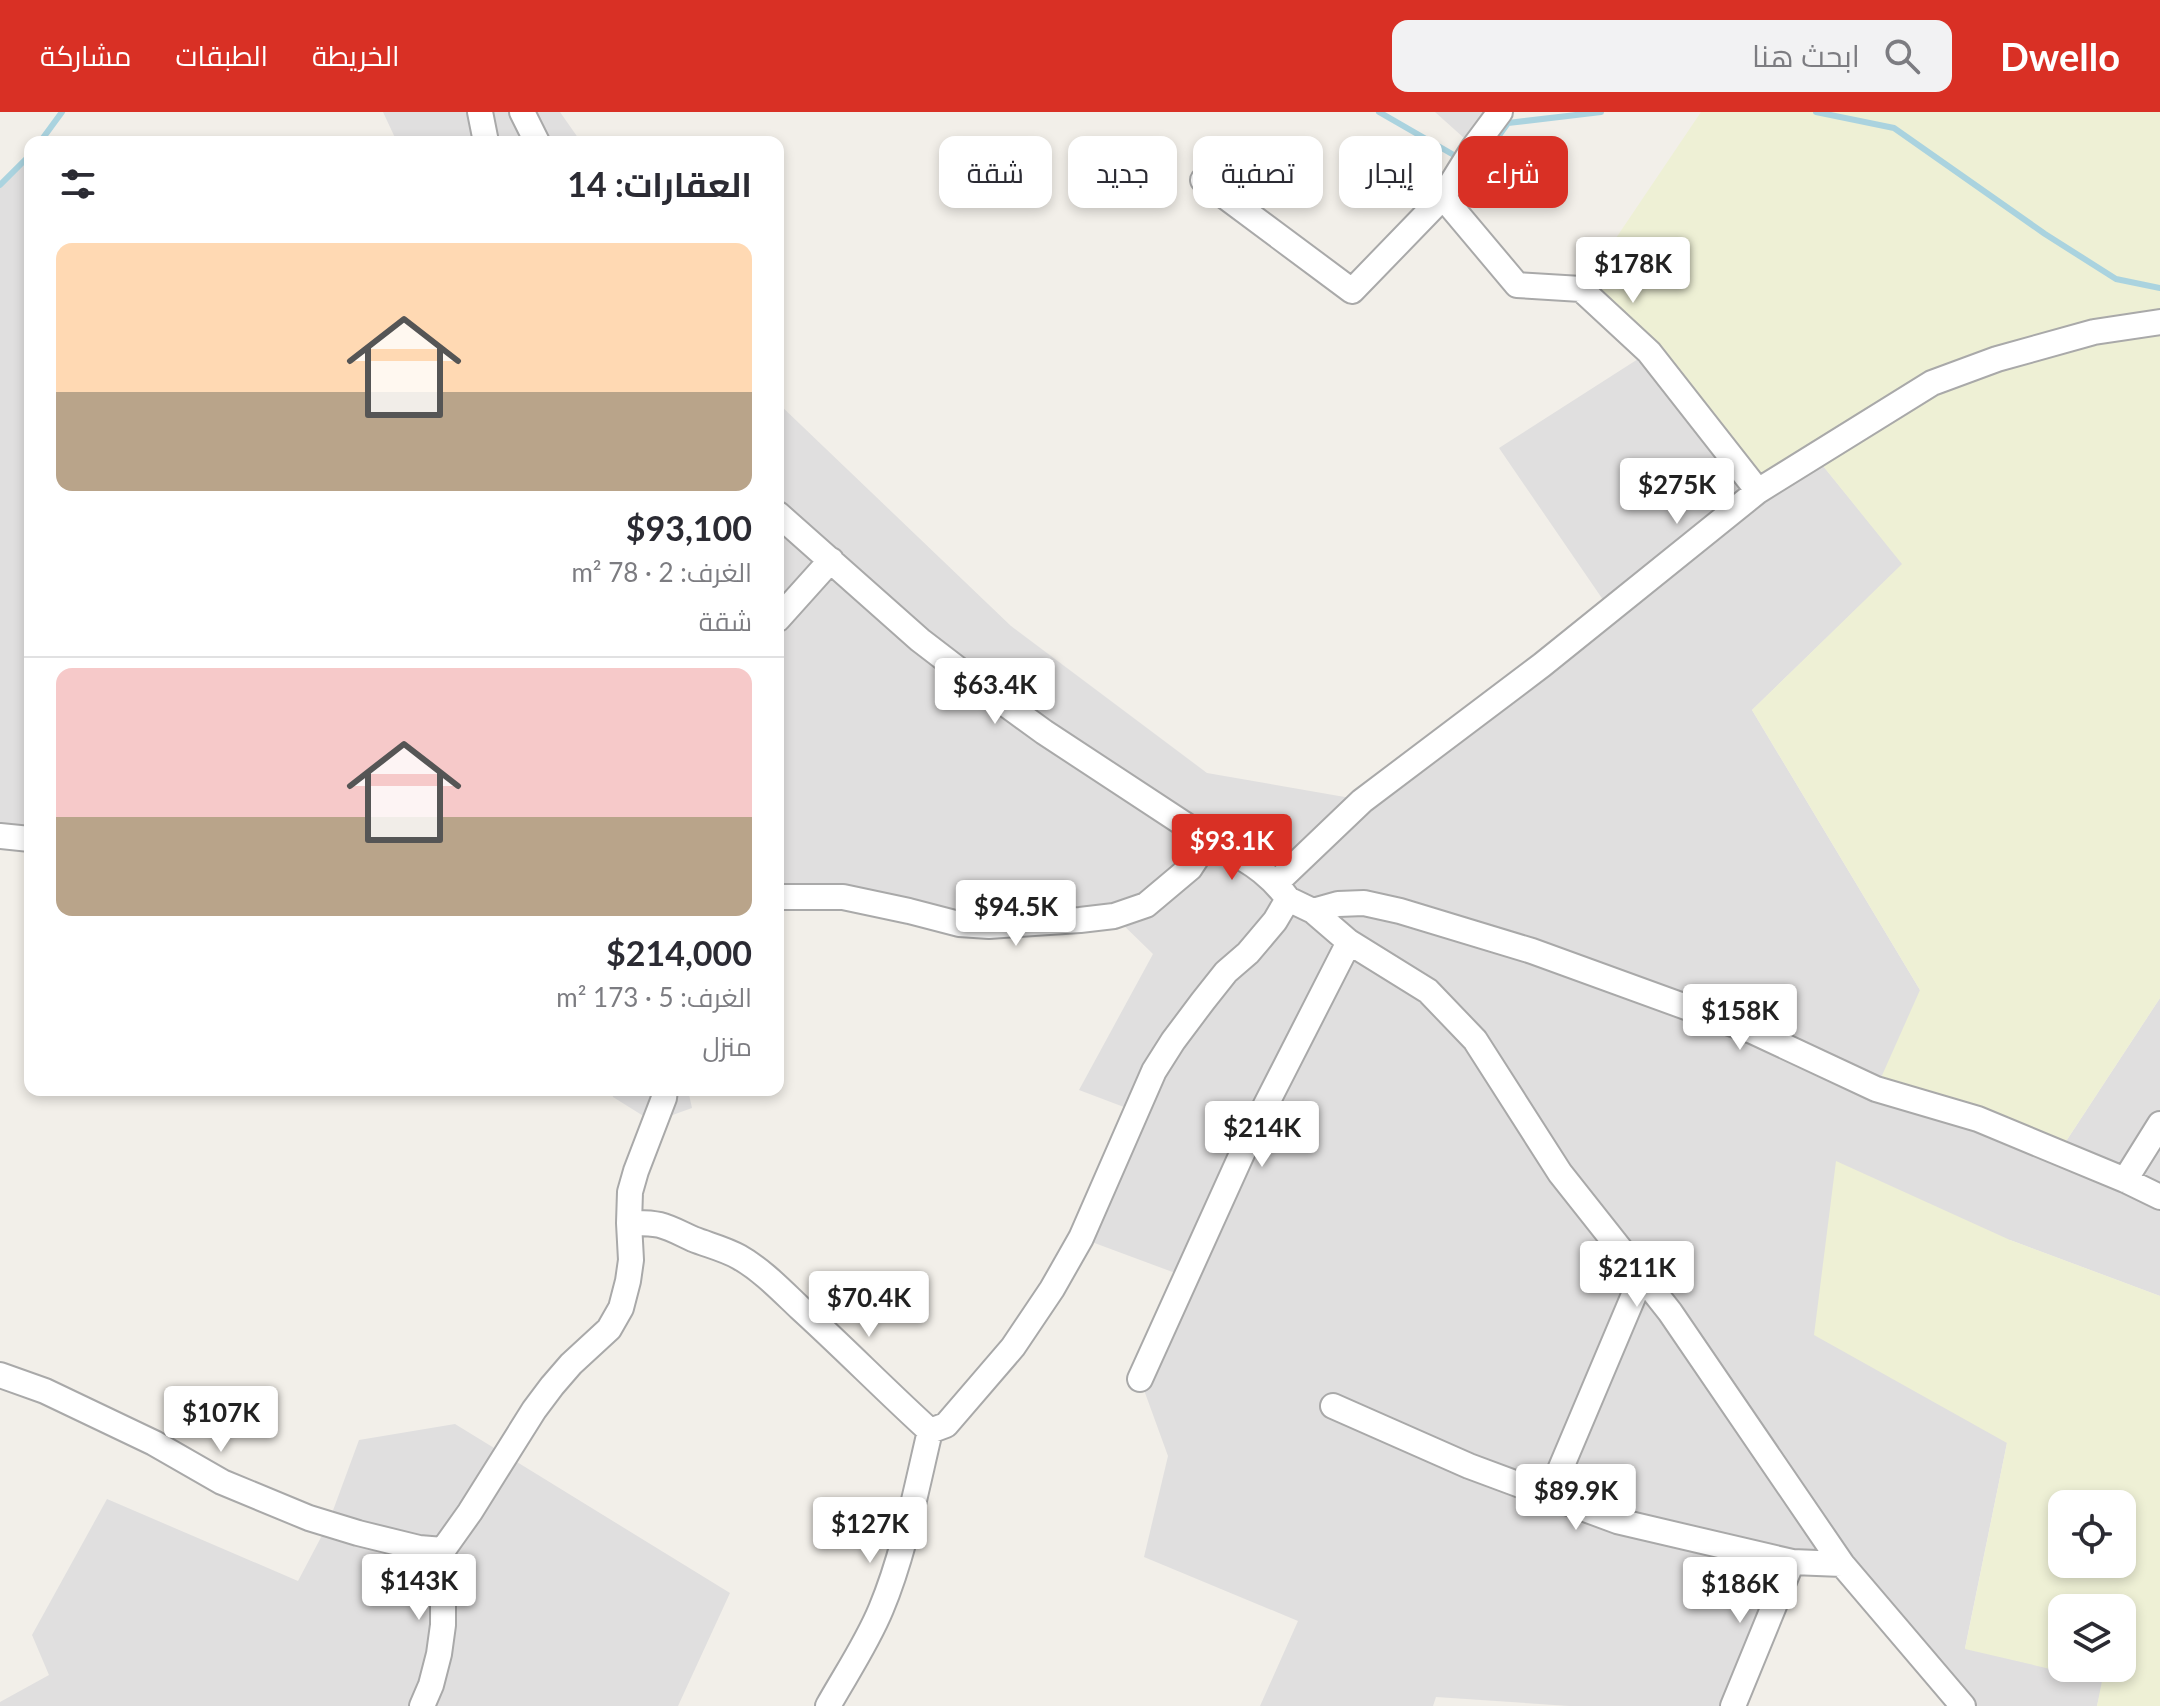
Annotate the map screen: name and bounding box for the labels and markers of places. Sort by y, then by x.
pin: $178K [1577,237,1689,305]
pin: $275K [1621,458,1733,526]
pin: $63.4K [930,658,1060,726]
pin: $93.1K [1167,814,1297,882]
pin: $94.5K [951,880,1081,948]
pin: $158K [1684,984,1796,1052]
pin: $214K [1206,1101,1318,1169]
pin: $211K [1581,1241,1693,1309]
pin: $70.4K [804,1271,934,1339]
pin: $107K [165,1386,277,1454]
pin: $89.9K [1511,1464,1641,1532]
pin: $127K [814,1497,926,1565]
pin: $143K [363,1554,475,1622]
pin: $186K [1684,1557,1796,1625]

